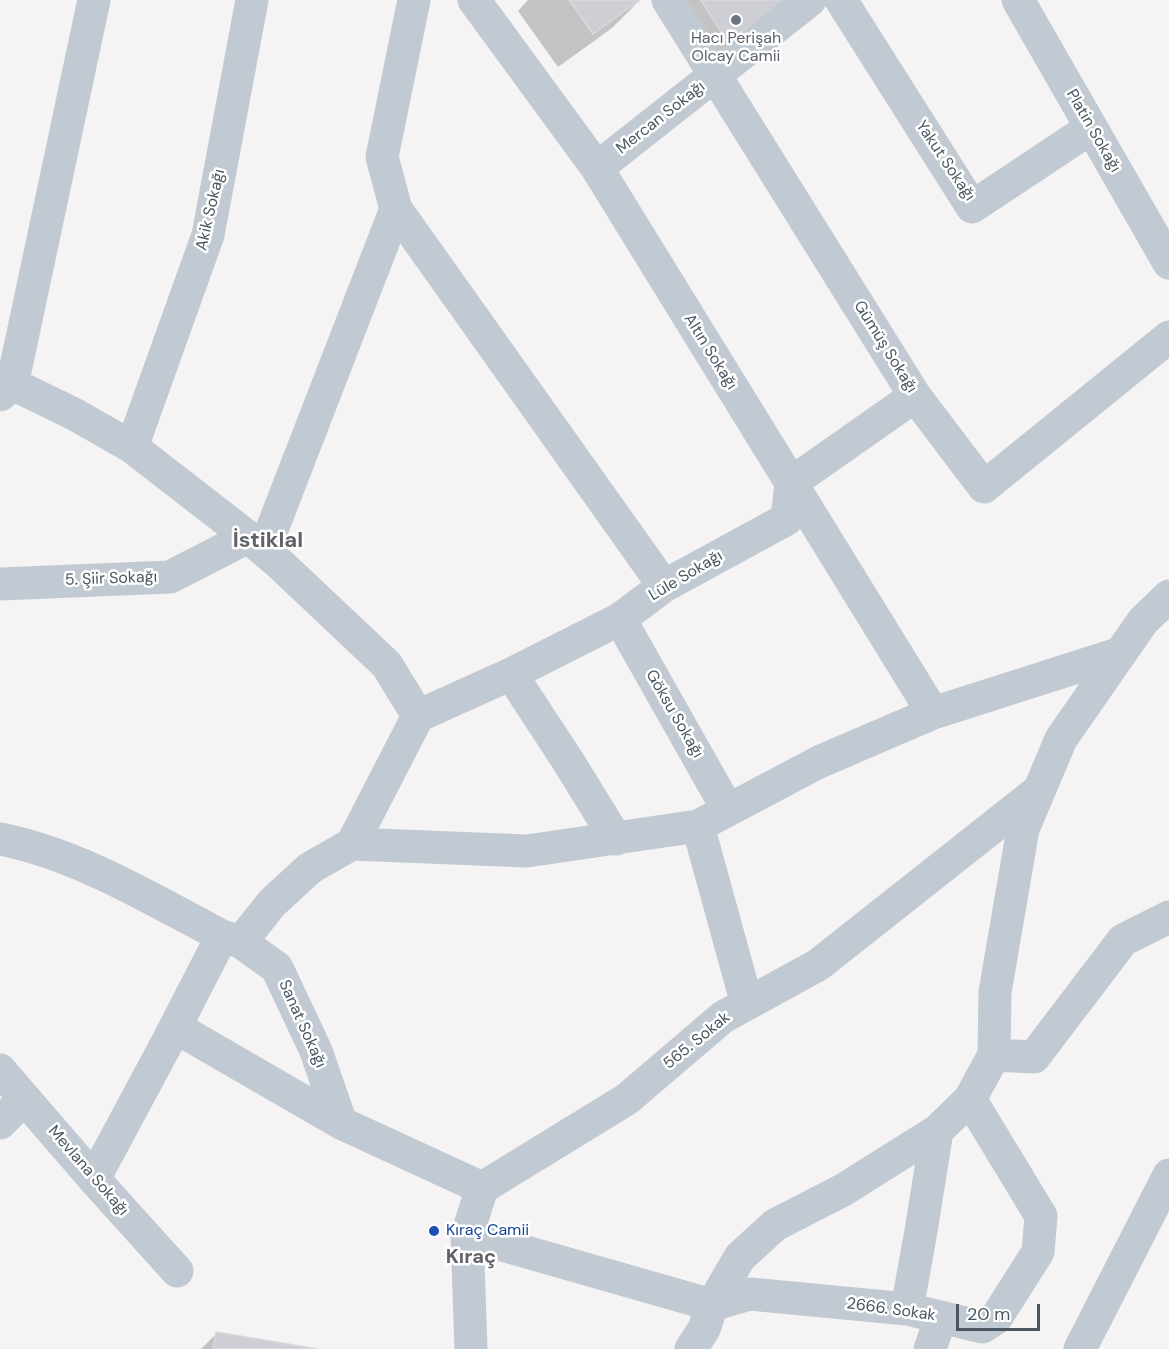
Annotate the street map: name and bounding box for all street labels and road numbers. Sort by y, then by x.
street label: Mercan Sokağı [613,77,709,159]
street label: Platin Sokağı [1061,86,1125,176]
street label: Yakut Sokağı [911,117,979,205]
street label: Akik Sokağı [192,167,230,253]
street label: Gümüş Sokağı [849,297,921,397]
street label: Altın Sokağı [679,311,741,393]
street label: Lüle Sokağı [646,547,726,605]
street label: 5. Şiir Sokağı [65,568,157,590]
street label: Göksu Sokağı [641,666,707,762]
street label: Sanat Sokağı [274,977,330,1071]
street label: 565. Sokak [660,1008,734,1074]
street label: Mevlana Sokağı [44,1122,132,1220]
street label: 2666. Sokak [845,1294,937,1326]

